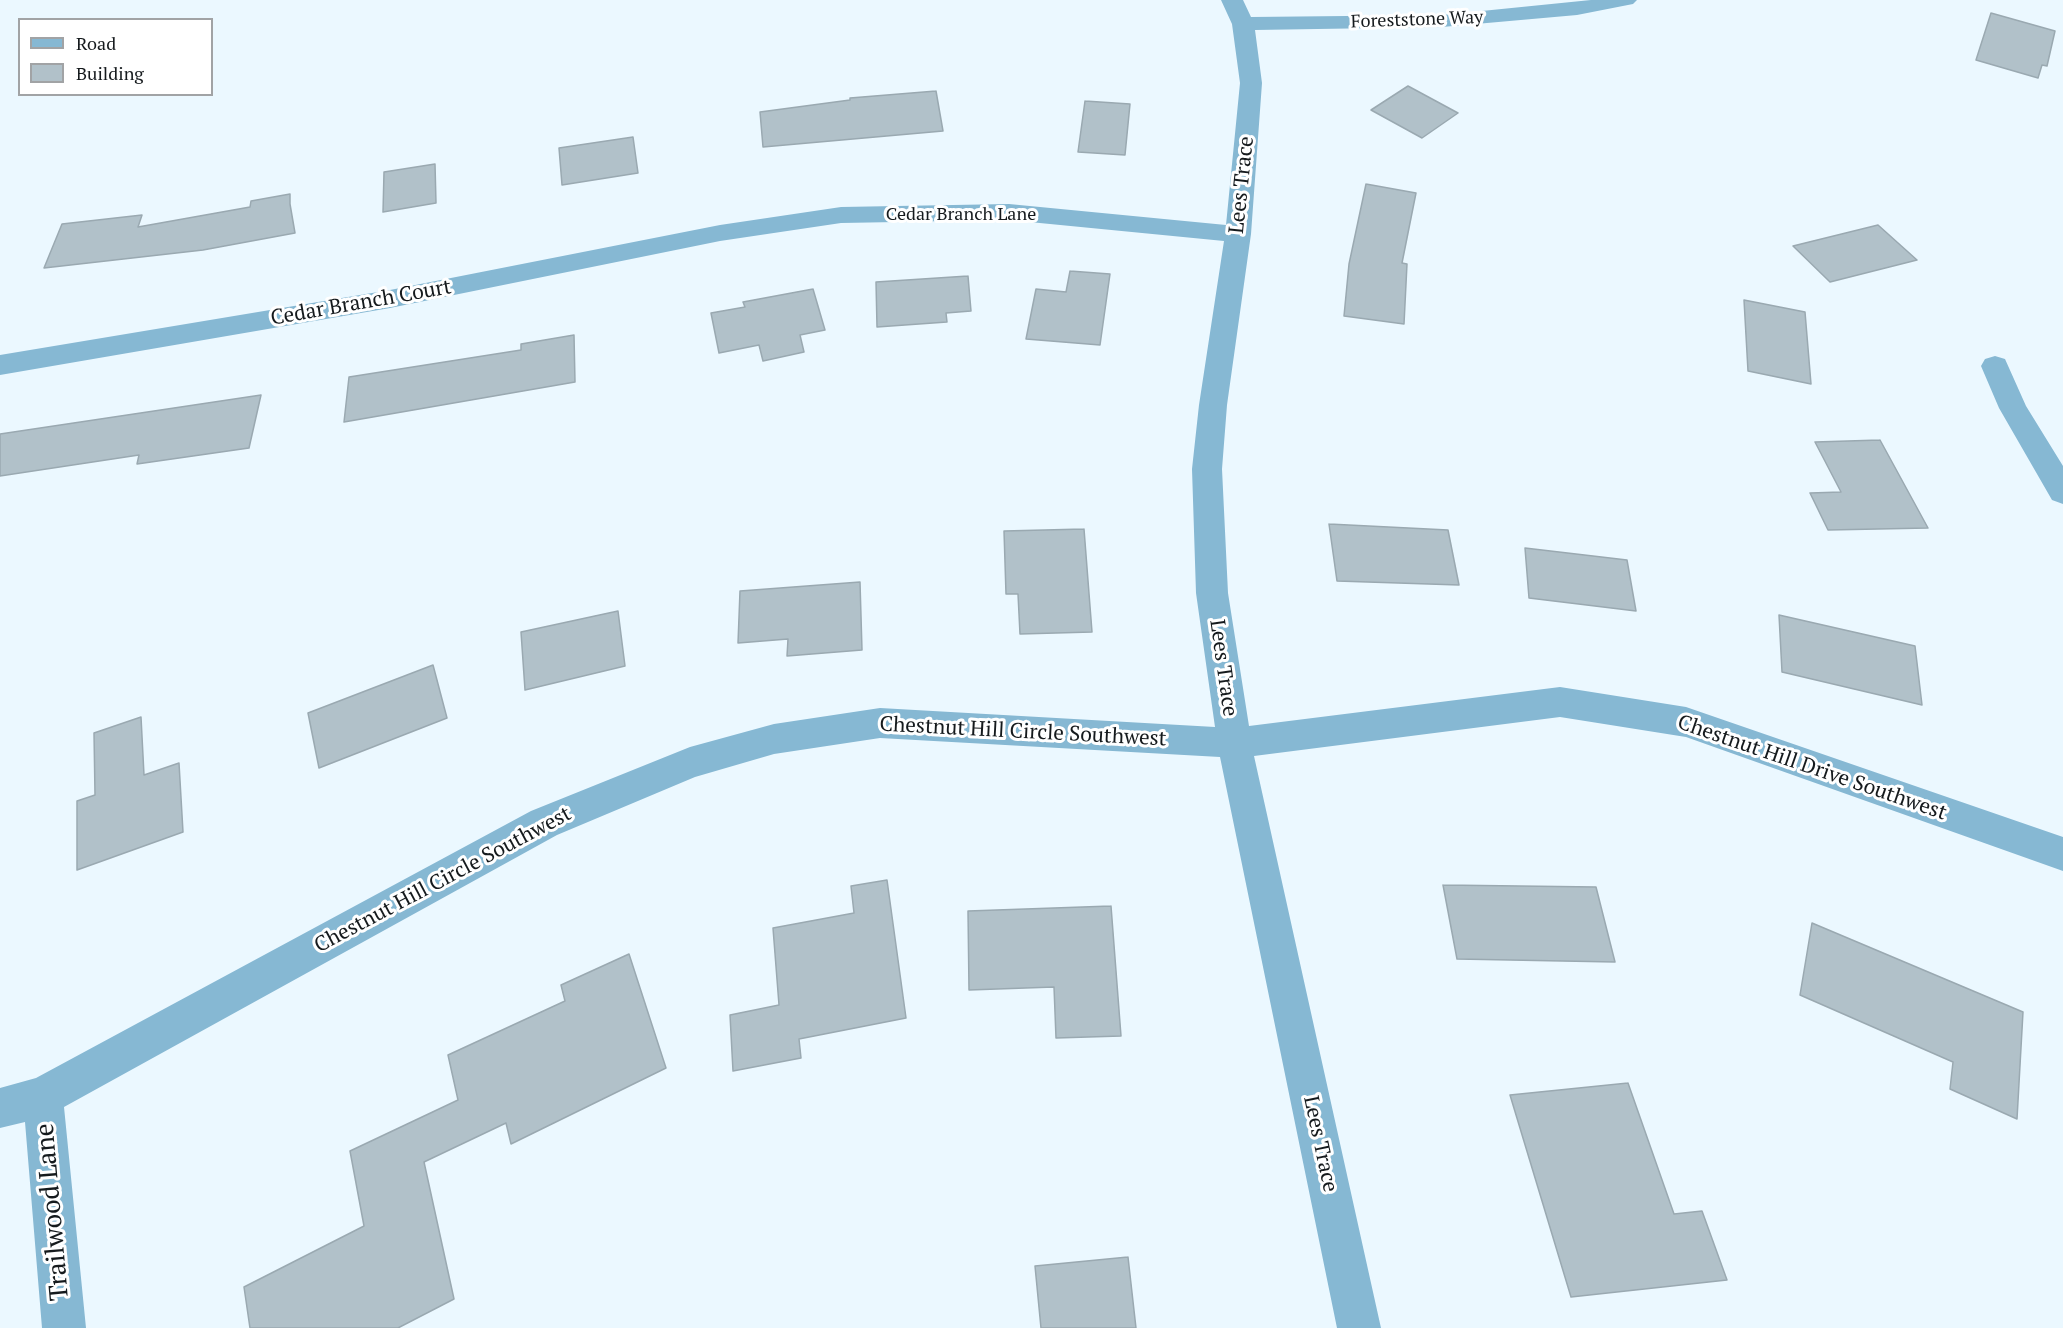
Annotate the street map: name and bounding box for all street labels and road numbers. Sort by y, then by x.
street label: Foreststone Way [1350,7,1484,33]
street label: Lees Trace [1224,135,1260,235]
street label: Cedar Branch Lane [886,204,1036,226]
street label: Cedar Branch Court [269,275,453,331]
street label: Lees Trace [1204,618,1242,718]
street label: Chestnut Hill Drive Southwest [1674,710,1950,826]
street label: Chestnut Hill Circle Southwest [879,712,1167,752]
street label: Chestnut Hill Circle Southwest [310,801,576,959]
street label: Lees Trace [1298,1094,1342,1194]
street label: Trailwood Lane [30,1122,76,1302]

